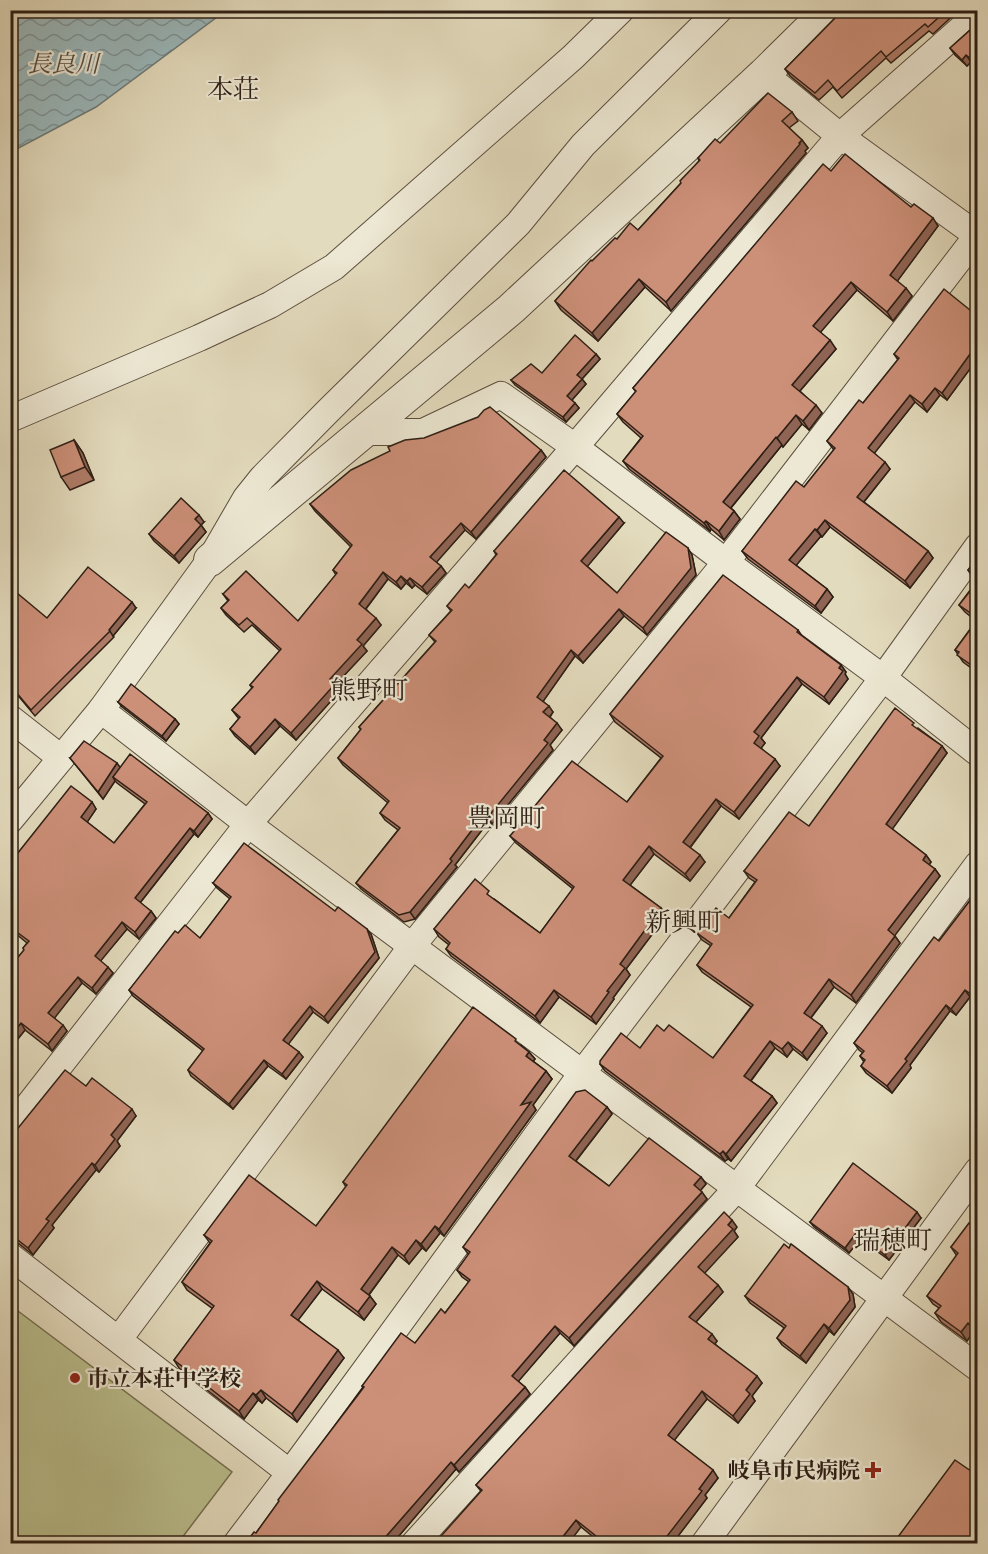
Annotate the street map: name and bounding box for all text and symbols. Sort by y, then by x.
water label: 長良川 [27,50,102,80]
district label: 本荘 [207,74,259,106]
district label: 熊野町 [330,675,408,707]
district label: 豊岡町 [467,803,545,835]
district label: 新興町 [645,907,723,939]
district label: 瑞穂町 [854,1225,932,1257]
place label: 市立本荘中学校 [87,1366,241,1393]
marker: 市立本荘中学校 [68,1371,82,1385]
place label: 岐阜市民病院 [728,1458,860,1485]
marker: 岐阜市民病院 [864,1461,882,1479]

